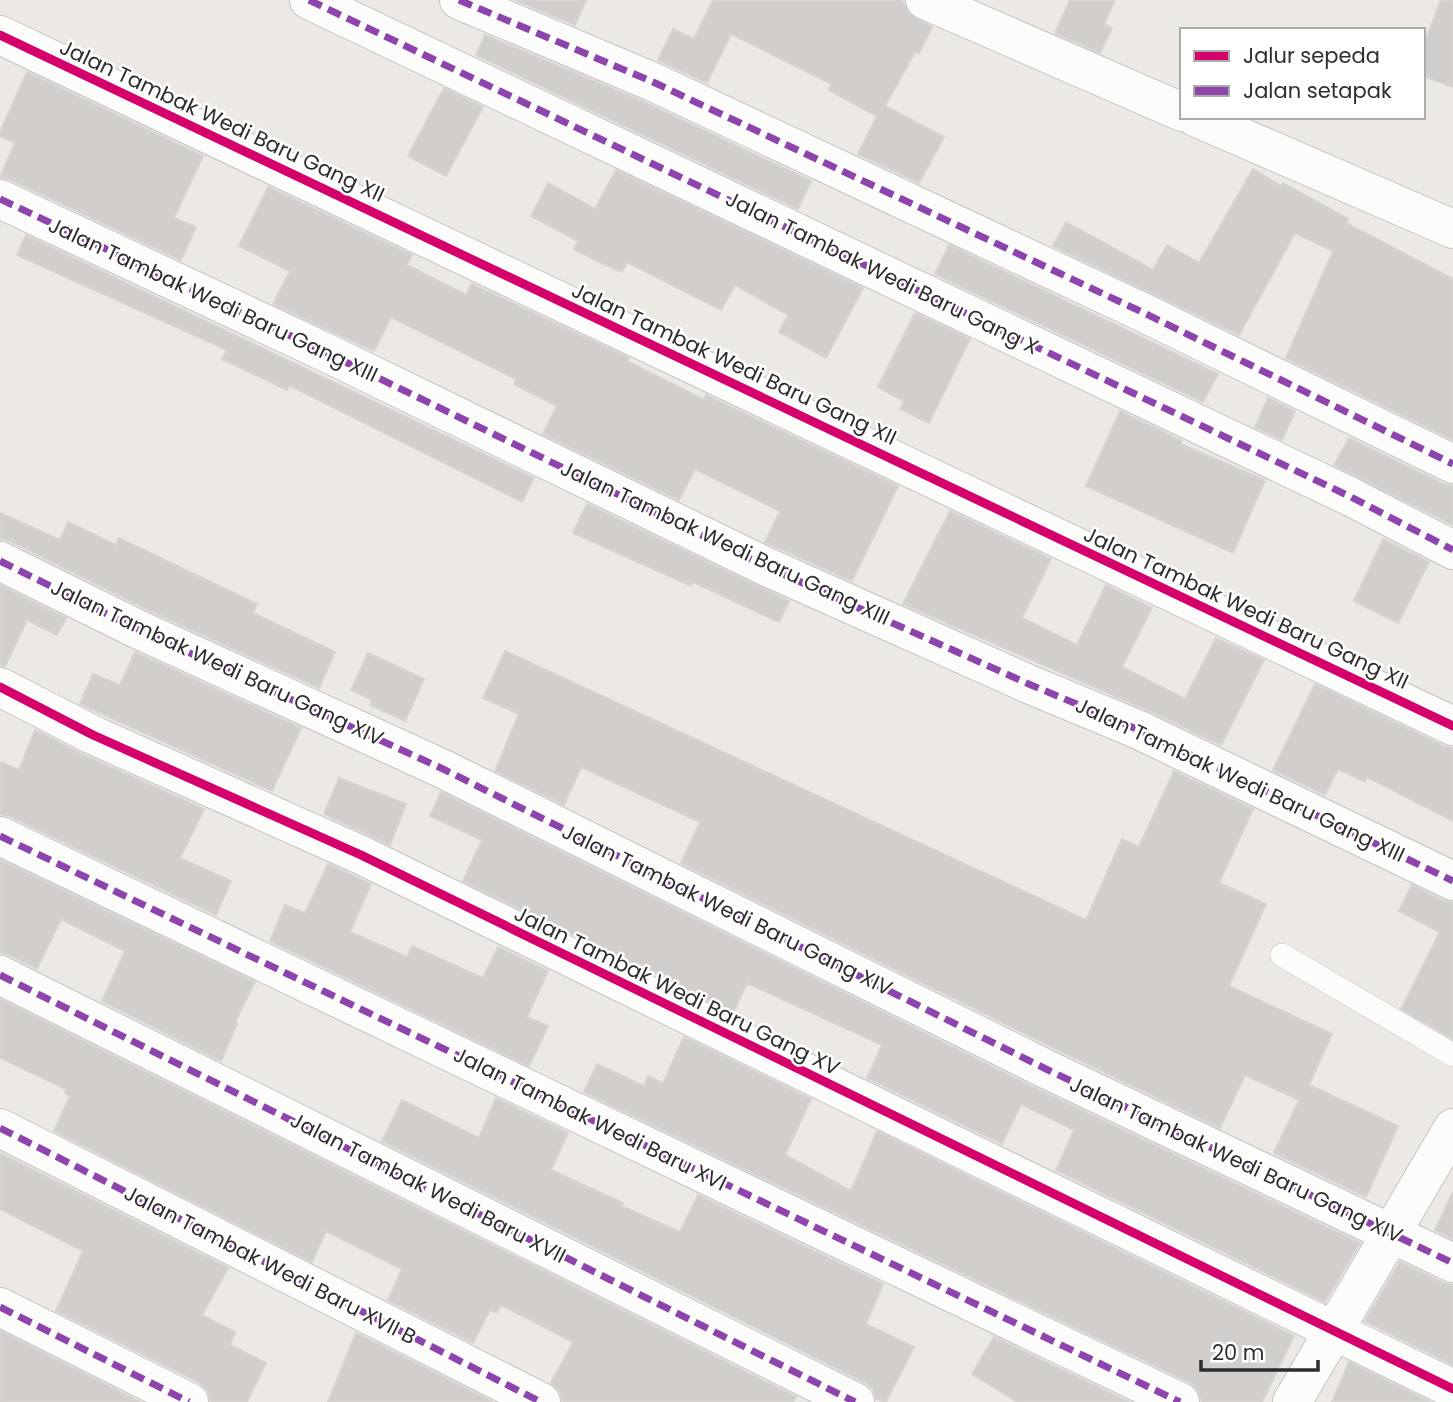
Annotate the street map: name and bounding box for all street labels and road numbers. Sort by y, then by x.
street label: Jalan Tambak Wedi Baru Gang XII [55,32,389,209]
street label: Jalan Tambak Wedi Baru Gang X [721,184,1044,361]
street label: Jalan Tambak Wedi Baru Gang XIII [44,210,383,389]
street label: Jalan Tambak Wedi Baru Gang XII [567,275,901,452]
street label: Jalan Tambak Wedi Baru Gang XIII [556,453,895,632]
street label: Jalan Tambak Wedi Baru Gang XII [1079,519,1413,696]
street label: Jalan Tambak Wedi Baru Gang XIV [46,572,388,753]
street label: Jalan Tambak Wedi Baru Gang XIII [1071,690,1410,869]
street label: Jalan Tambak Wedi Baru Gang XIV [557,817,897,1002]
street label: Jalan Tambak Wedi Baru Gang XV [509,899,845,1082]
street label: Jalan Tambak Wedi Baru XVI [449,1040,732,1197]
street label: Jalan Tambak Wedi Baru Gang XIV [1065,1069,1407,1250]
street label: Jalan Tambak Wedi Baru XVII [285,1105,571,1270]
street label: Jalan Tambak Wedi Baru XVII B [119,1178,421,1351]

